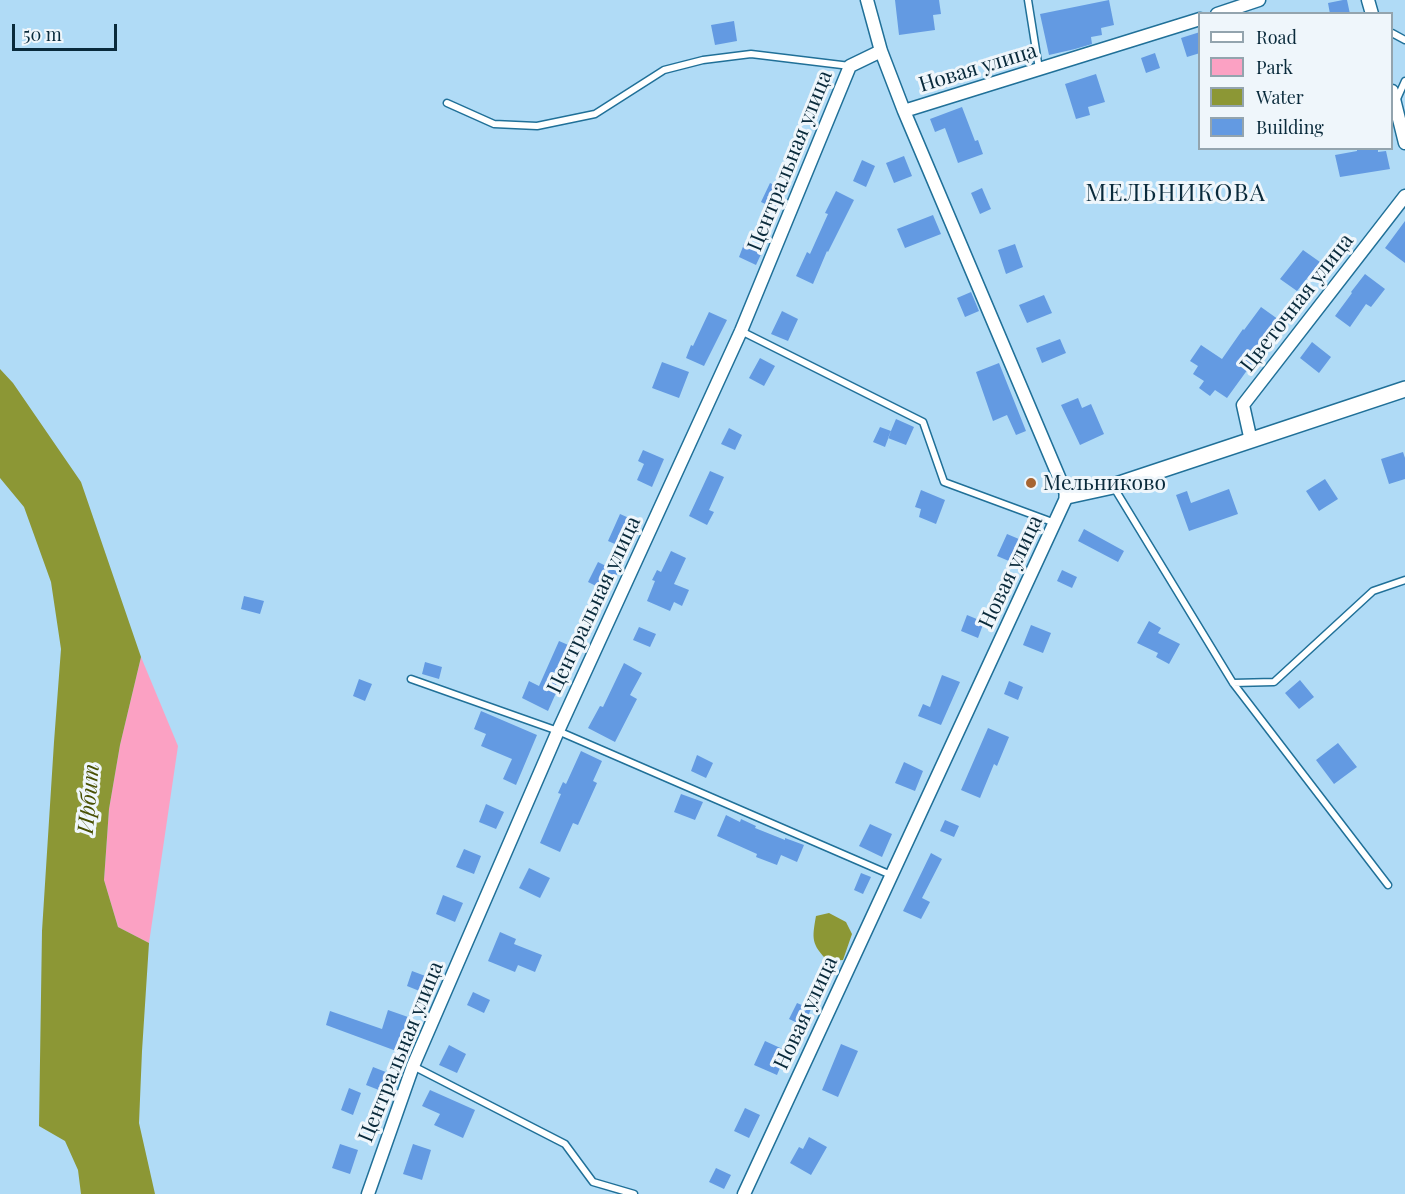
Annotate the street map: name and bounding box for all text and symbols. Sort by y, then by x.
scale bar [15,12,120,50]
legend [1198,12,1393,150]
text: 50 m [23,22,62,46]
text: Road [1256,25,1297,49]
street label: Новая улица [916,38,1040,98]
text: Park [1256,55,1293,79]
street label: Центральная улица [742,67,838,255]
text: Water [1256,85,1304,109]
text: Building [1256,115,1324,139]
district label: МЕЛЬНИКОВА [1086,180,1266,208]
street label: Цветочная улица [1235,229,1359,377]
place label: Мельниково [1043,470,1166,496]
marker: Мельниково [1024,476,1038,490]
street label: Новая улица [974,511,1048,633]
street label: Центральная улица [542,512,646,698]
water label: Ирбит [73,763,105,835]
street label: Новая улица [769,952,843,1074]
street label: Центральная улица [353,958,449,1146]

